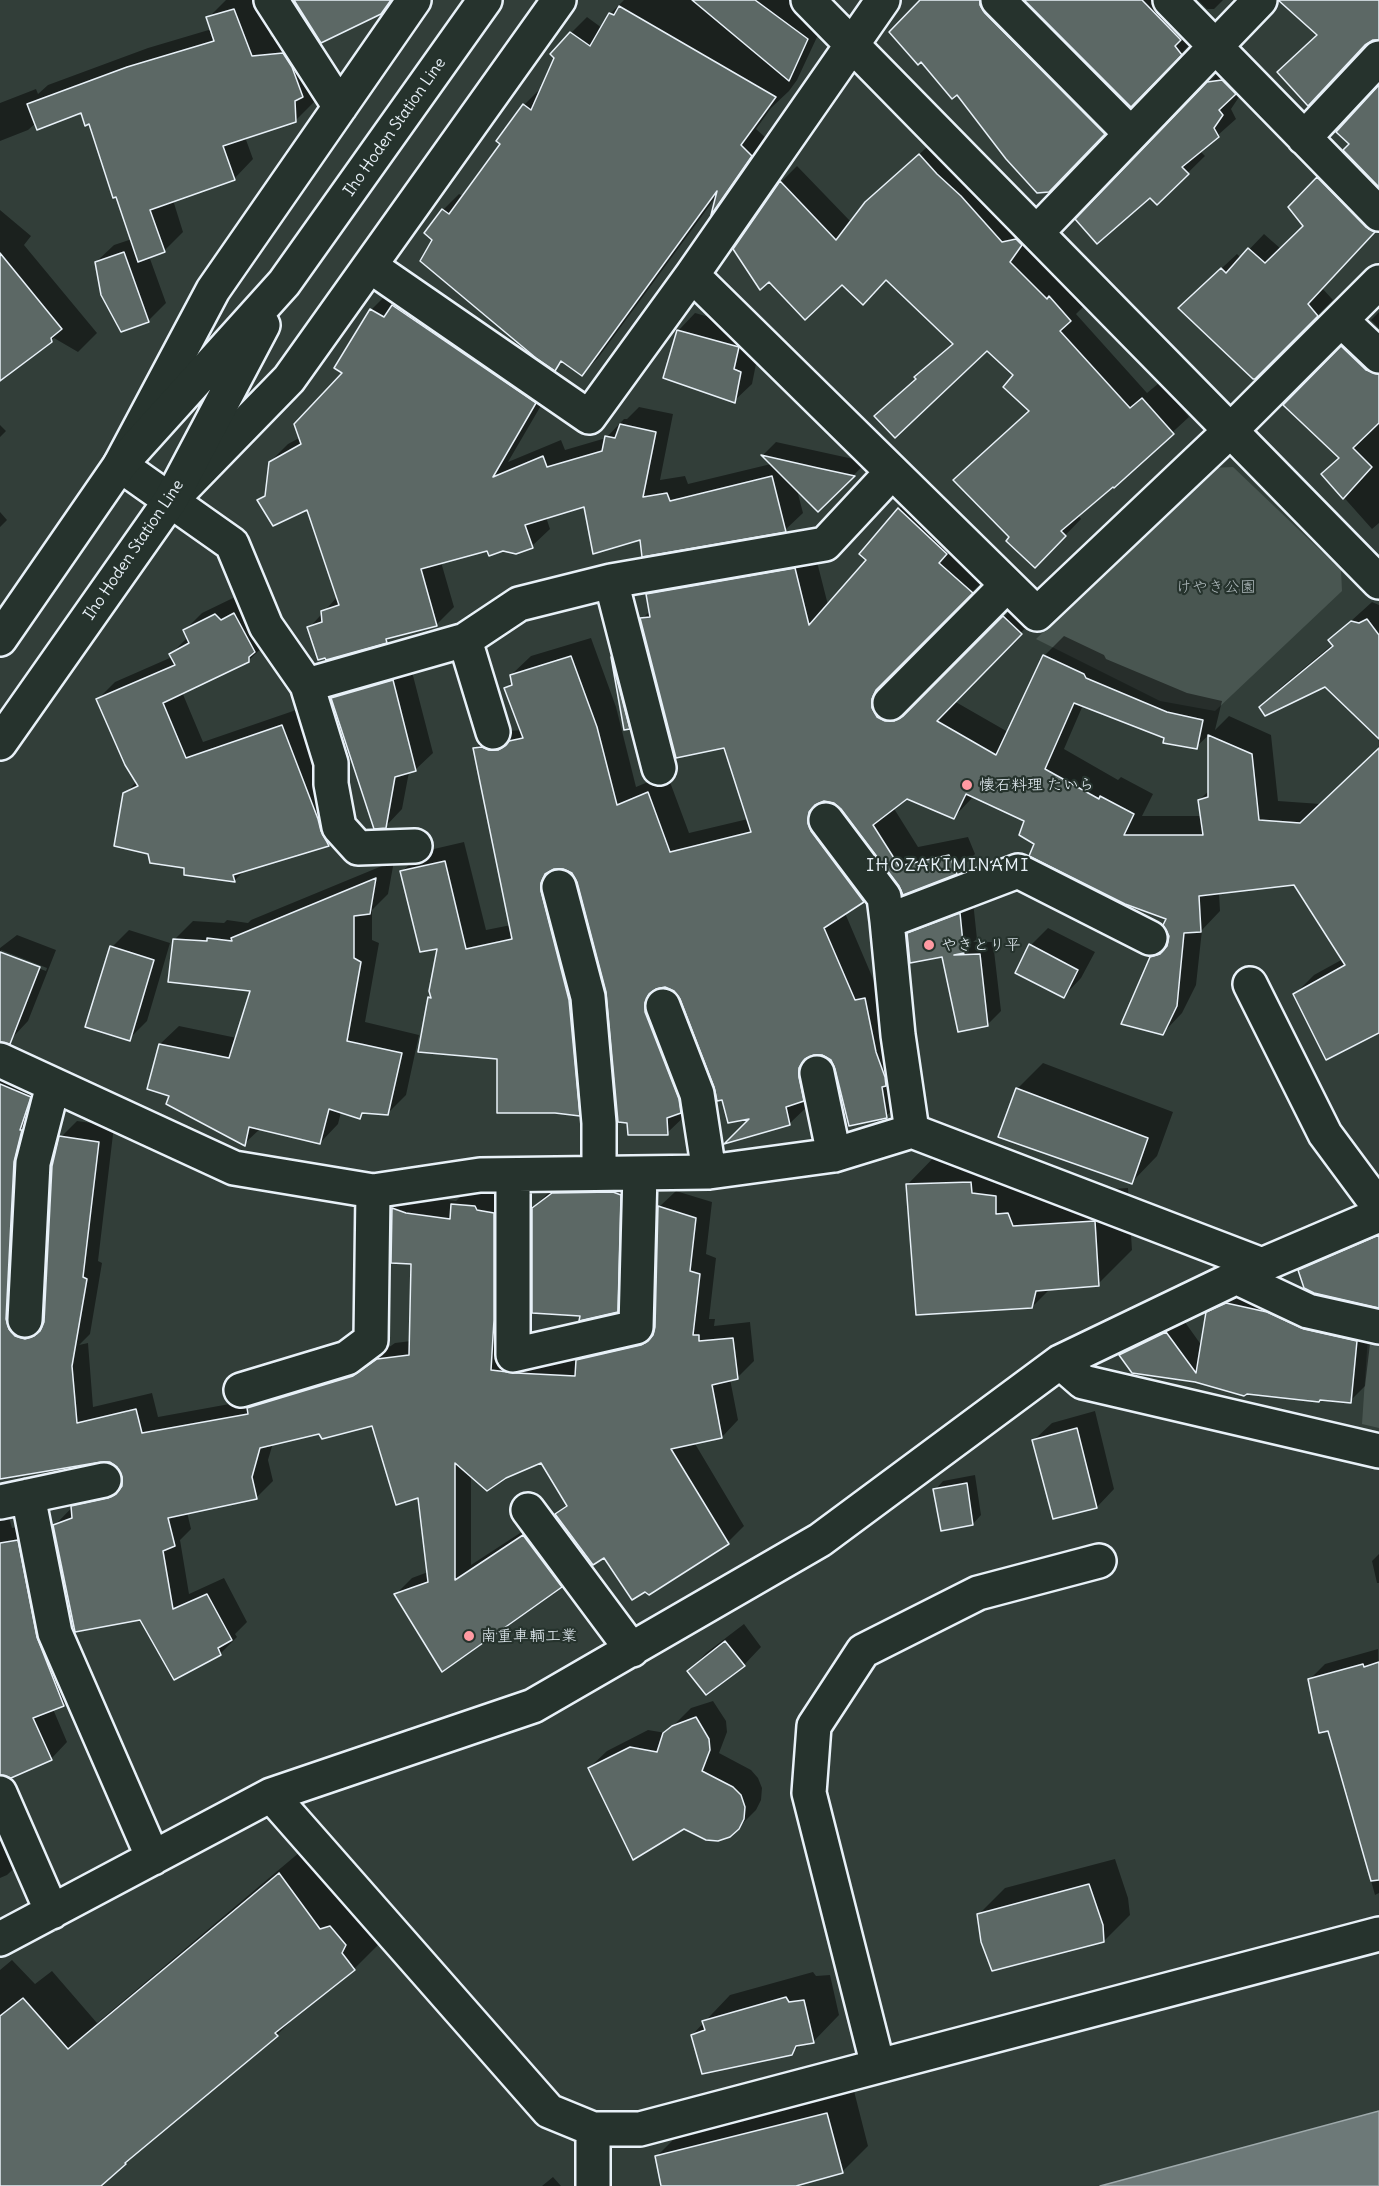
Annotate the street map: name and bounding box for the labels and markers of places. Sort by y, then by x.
place label: 懐石料理 たいら [979,775,1095,795]
marker: 懐石料理 たいら [960,778,974,792]
place label: やきとり平 [941,935,1021,955]
marker: やきとり平 [922,938,936,952]
place label: 南重車輌工業 [481,1626,577,1646]
marker: 南重車輌工業 [462,1629,476,1643]

